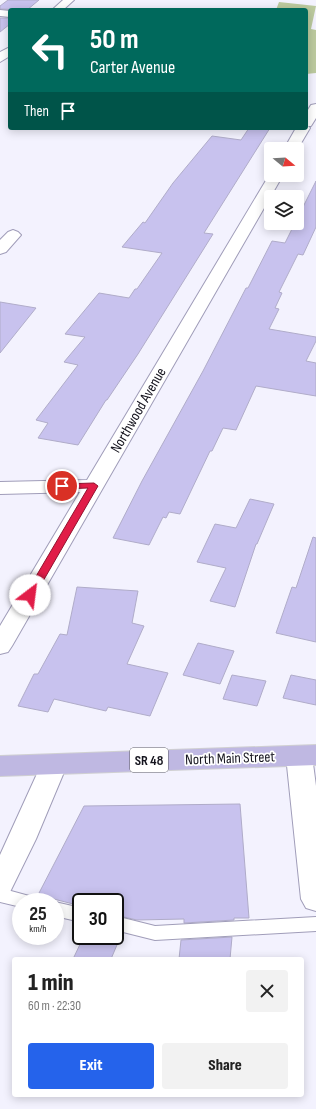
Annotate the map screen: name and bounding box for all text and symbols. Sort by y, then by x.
text: 50 m [90,23,139,56]
icon: left [24,24,76,76]
text: Carter Avenue [90,57,175,78]
icon: arrive [57,100,79,122]
text: Then [24,102,49,121]
north arrow [264,142,304,182]
map controls [264,142,304,230]
button: layers [264,190,304,230]
street label: Northwood Avenue [106,364,171,456]
pin [45,469,79,503]
icon: arrive [51,475,73,497]
position arrow [9.0,574,51.0,616]
street label: North Main Street [185,747,276,770]
road number: SR 48 [130,748,168,772]
speed limit sign: 30 [72,893,124,945]
text: 25 [29,902,47,926]
text: km/h [29,923,47,935]
text: 1 min [28,968,74,997]
button: close [246,970,288,1012]
text: 60 m · 22:30 [28,998,81,1014]
button: Exit [28,1043,154,1089]
button: Share [162,1043,288,1089]

